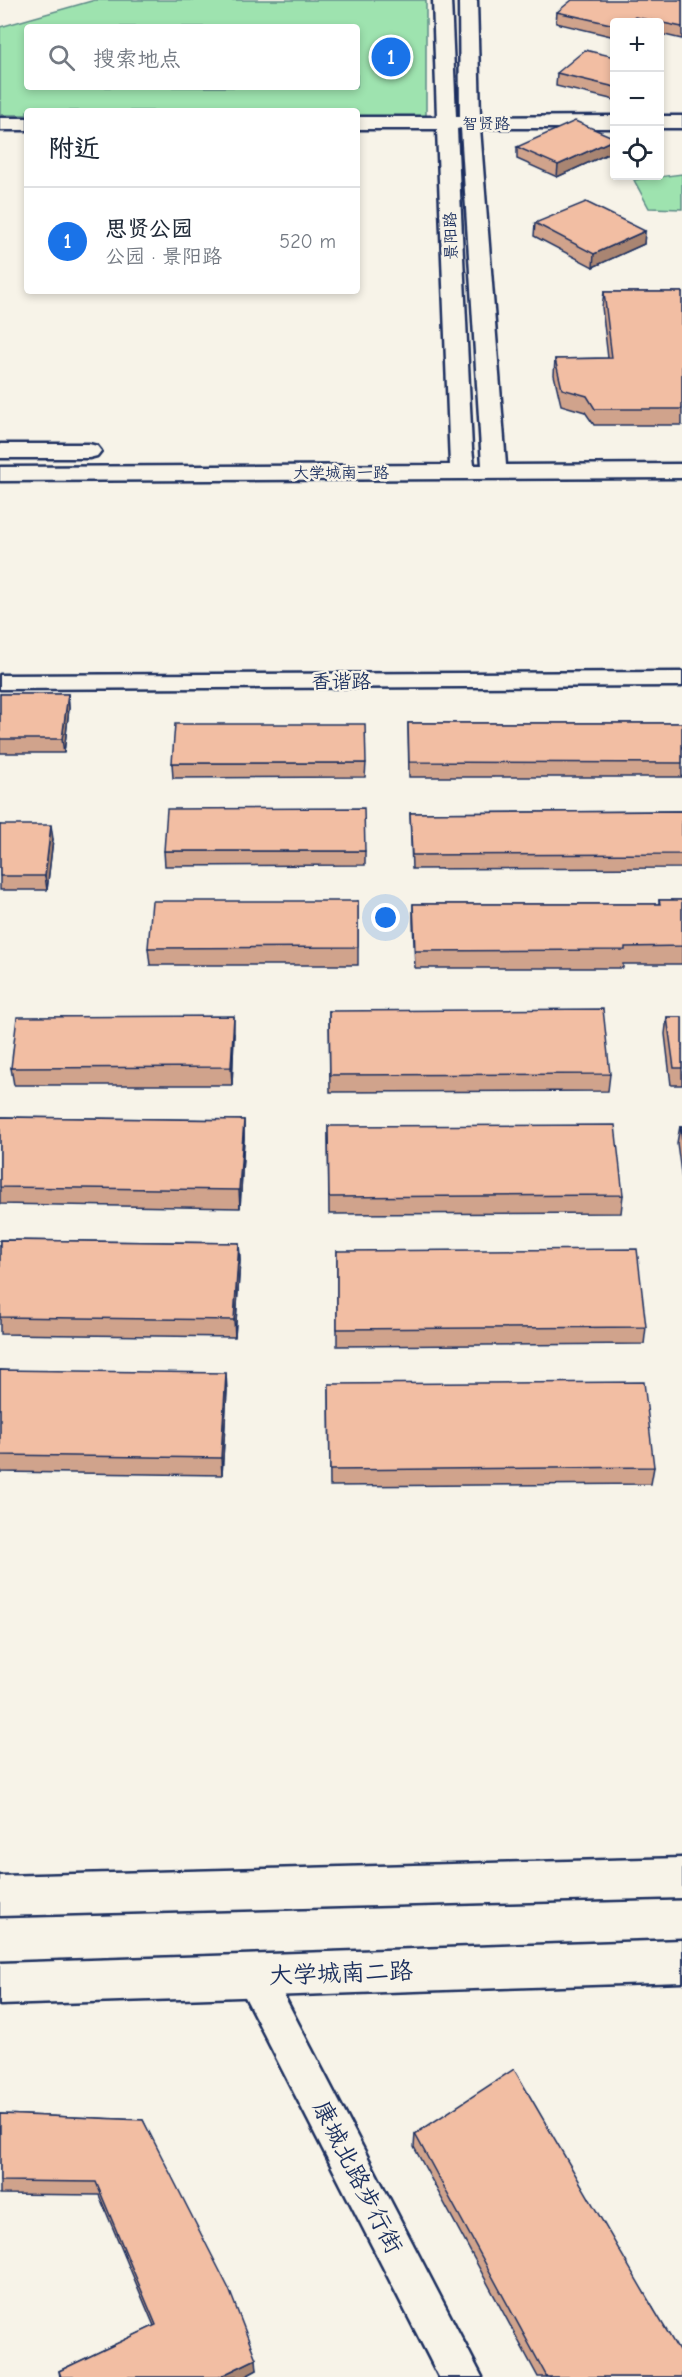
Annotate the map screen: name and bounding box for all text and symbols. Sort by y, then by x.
map controls [610,18,664,180]
button: + [610,18,664,72]
search box [24,24,360,90]
pin: 1 [372,34,410,80]
icon: search [45,41,78,74]
text: 搜索地点 [93,46,181,72]
button: − [610,72,664,126]
street label: 智贤路 [462,115,510,133]
button: locate [610,126,664,180]
text: 附近 [48,134,100,164]
street label: 景阳路 [441,212,461,260]
text: 思贤公园 [105,216,193,242]
text: 1 [64,230,71,253]
text: 520 m [279,230,336,253]
text: 公园 · 景阳路 [105,245,222,268]
street label: 大学城南一路 [293,464,389,482]
street label: 香谐路 [311,670,372,693]
your location [371,903,400,932]
street label: 大学城南二路 [269,1956,413,1990]
street label: 康城北路步行街 [307,2096,409,2258]

